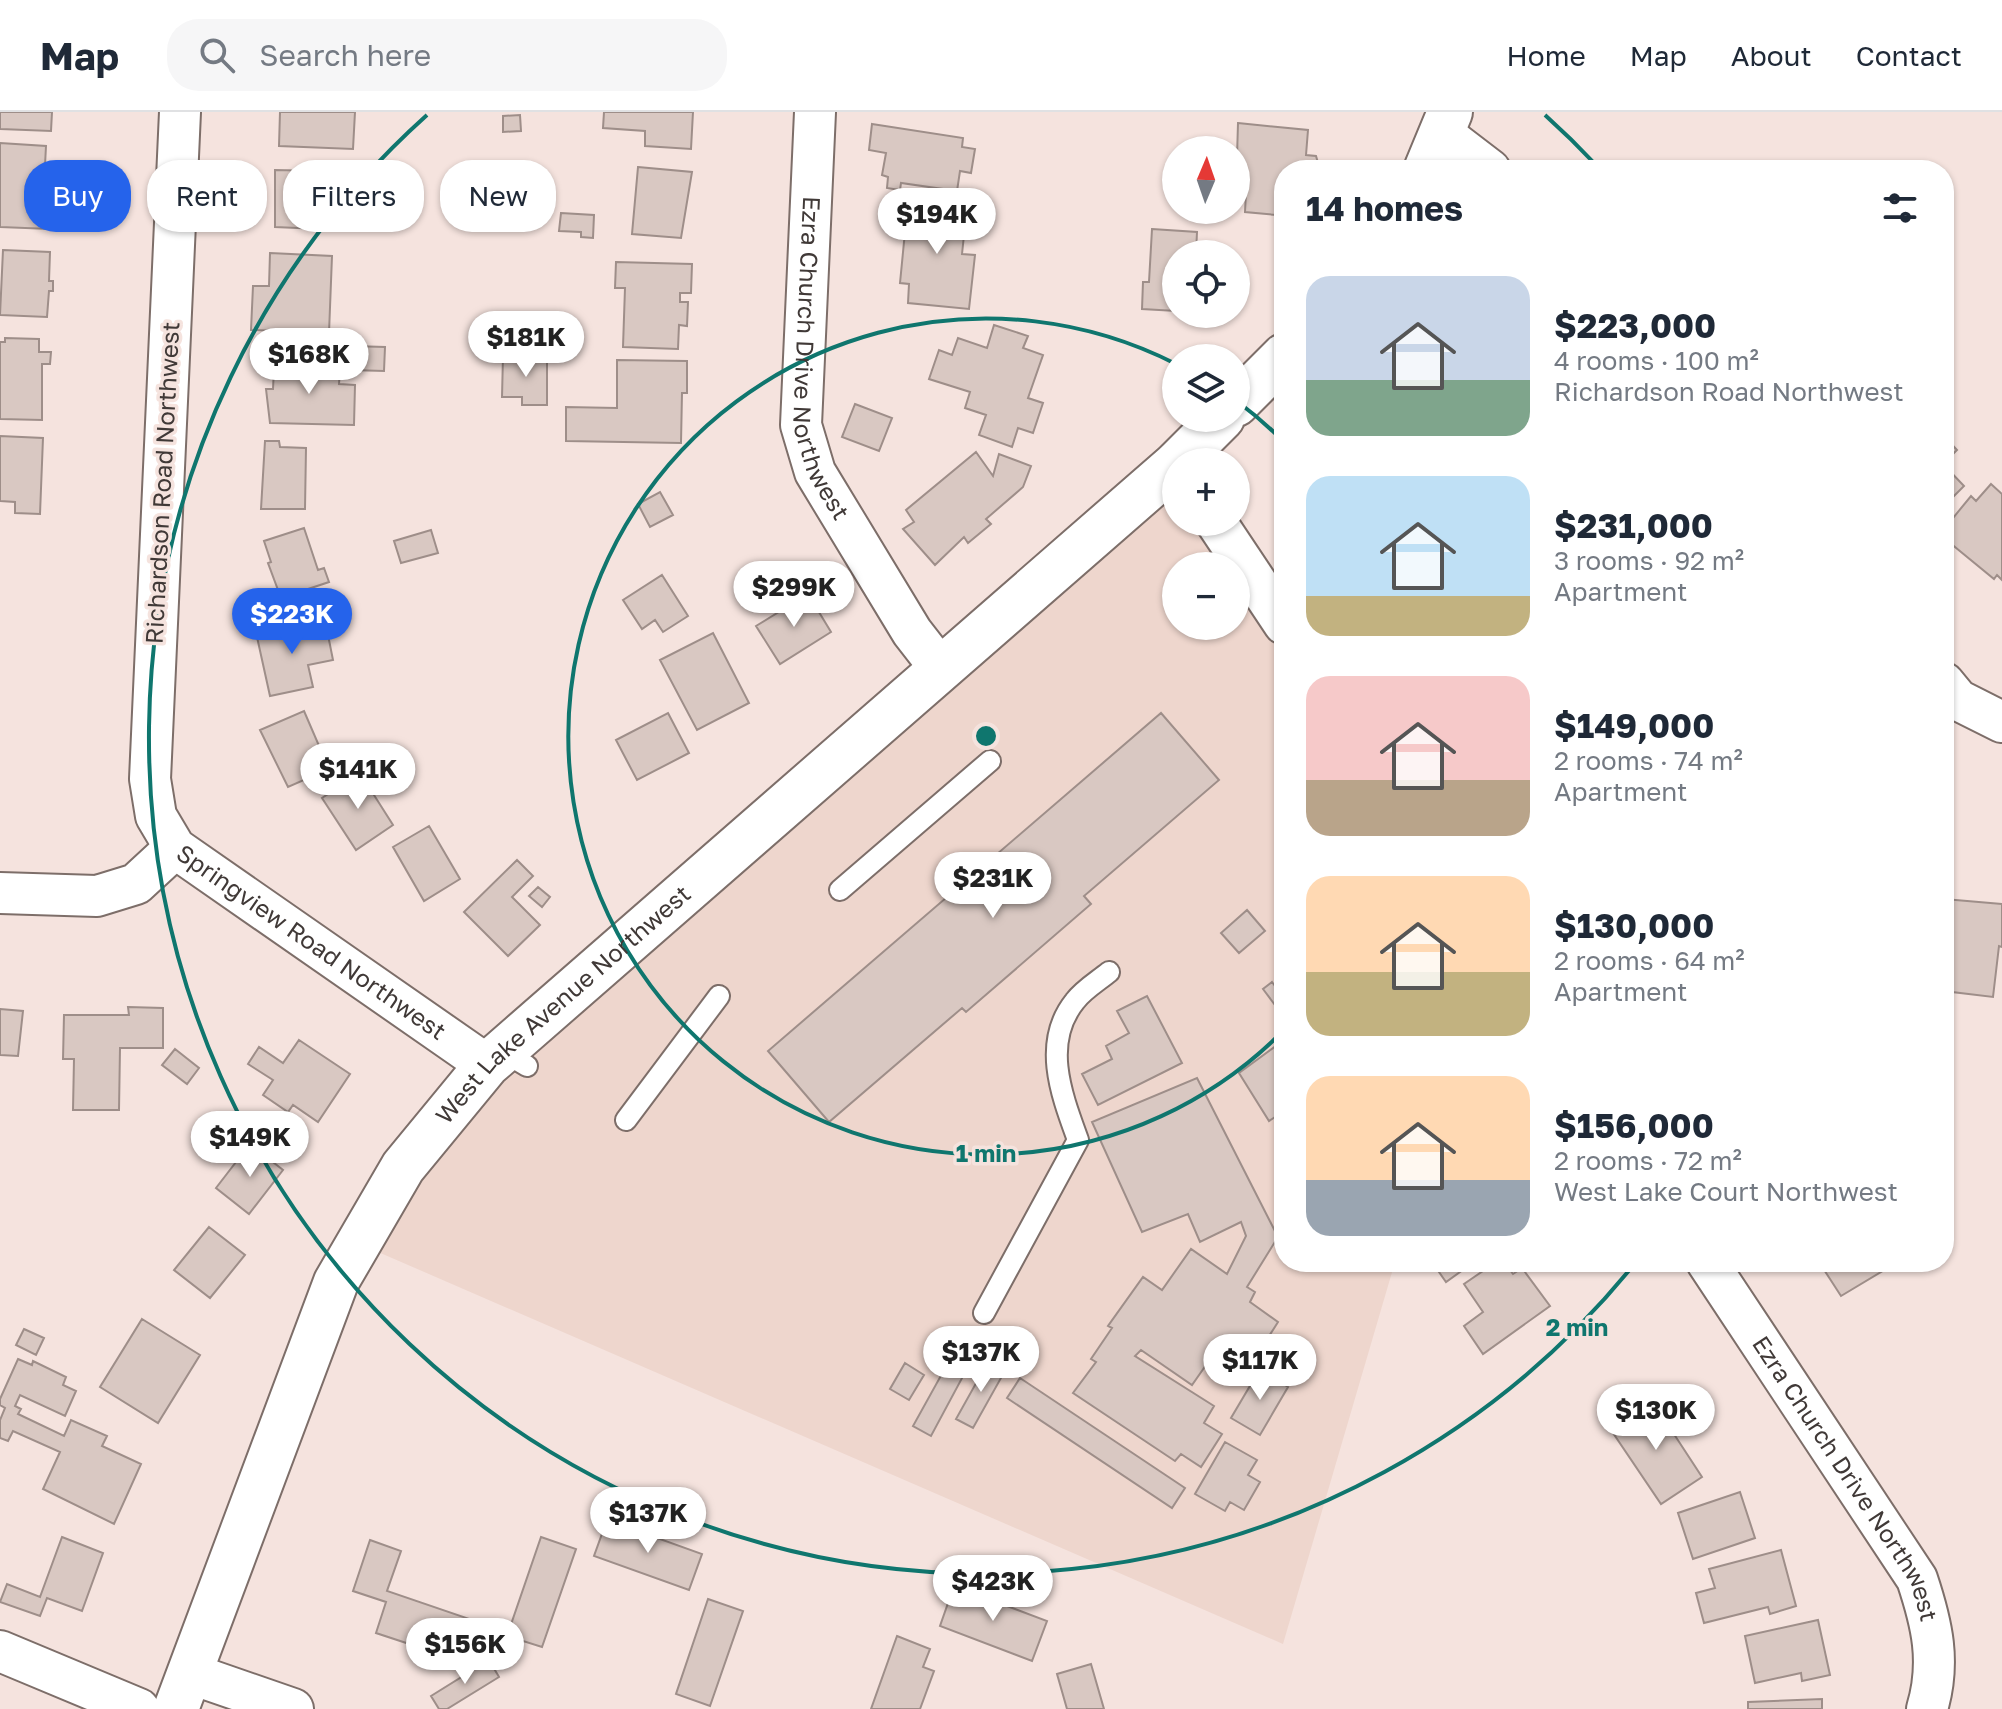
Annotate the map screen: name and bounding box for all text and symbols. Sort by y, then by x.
search box [167,19,727,91]
text: Map [40,33,119,78]
icon: search [195,33,239,77]
text: Search here [259,37,431,73]
text: Home [1507,39,1586,72]
text: Map [1630,39,1687,72]
text: About [1731,39,1812,72]
text: Contact [1856,39,1962,72]
north arrow [1162,136,1250,224]
map controls [1162,136,1250,640]
chip: Buy [24,160,131,232]
chip: Rent [147,160,267,232]
chip: Filters [283,160,424,232]
chip: New [440,160,556,232]
icon: filters [1878,186,1922,230]
pin: $194K [881,188,993,256]
text: 14 homes [1306,188,1463,228]
street label: Ezra Church Drive Northwest [788,195,856,525]
text: $194K [896,198,978,229]
button: locate [1162,240,1250,328]
text: $223,000 [1554,305,1716,345]
icon: home [1370,308,1466,404]
pin: $181K [470,311,582,379]
street label: Richardson Road Northwest [139,321,184,645]
text: $181K [486,321,566,352]
pin: $168K [253,328,365,396]
text: $168K [268,338,350,369]
button: layers [1162,344,1250,432]
text: 4 rooms · 100 m² [1554,345,1759,376]
text: Richardson Road Northwest [1554,376,1904,407]
button: + [1162,448,1250,536]
text: $231,000 [1554,505,1713,545]
icon: home [1370,508,1466,604]
text: 3 rooms · 92 m² [1554,545,1744,576]
button: − [1162,552,1250,640]
pin: $299K [738,561,850,629]
text: $299K [751,571,837,602]
text: Apartment [1554,576,1687,607]
pin: $223K [236,588,348,656]
text: $223K [250,598,334,629]
text: $149,000 [1554,705,1714,745]
icon: home [1370,708,1466,804]
centre of rings [972,722,1000,750]
pin: $141K [302,743,414,811]
text: 2 rooms · 74 m² [1554,745,1743,776]
text: $141K [318,753,398,784]
text: Apartment [1554,776,1687,807]
street label: Springview Road Northwest [172,838,452,1045]
pin: $231K [937,852,1049,920]
text: $231K [952,862,1034,893]
street label: West Lake Avenue Northwest [429,878,696,1129]
text: $130,000 [1554,905,1714,945]
icon: home [1370,908,1466,1004]
text: 2 rooms · 64 m² [1554,945,1745,976]
text: Apartment [1554,976,1687,1007]
text: $156,000 [1554,1105,1714,1145]
icon: home [1370,1108,1466,1204]
pin: $149K [194,1111,306,1179]
text: $149K [209,1121,291,1152]
text: 1 min [956,1138,1016,1167]
text: 2 rooms · 72 m² [1554,1145,1742,1176]
text: West Lake Court Northwest [1554,1176,1898,1207]
text: 2 min [1546,1312,1608,1341]
pin: $137K [925,1326,1037,1394]
street label: Ezra Church Drive Northwest [1747,1330,1945,1624]
pin: $117K [1204,1334,1316,1402]
text: $137K [941,1336,1021,1367]
text: $117K [1221,1344,1299,1375]
pin: $130K [1600,1384,1712,1452]
text: $130K [1615,1394,1697,1425]
pin: $137K [592,1487,704,1555]
text: $137K [608,1497,688,1528]
pin: $423K [937,1555,1049,1623]
text: $423K [951,1565,1035,1596]
pin: $156K [409,1618,521,1686]
text: $156K [424,1628,506,1659]

